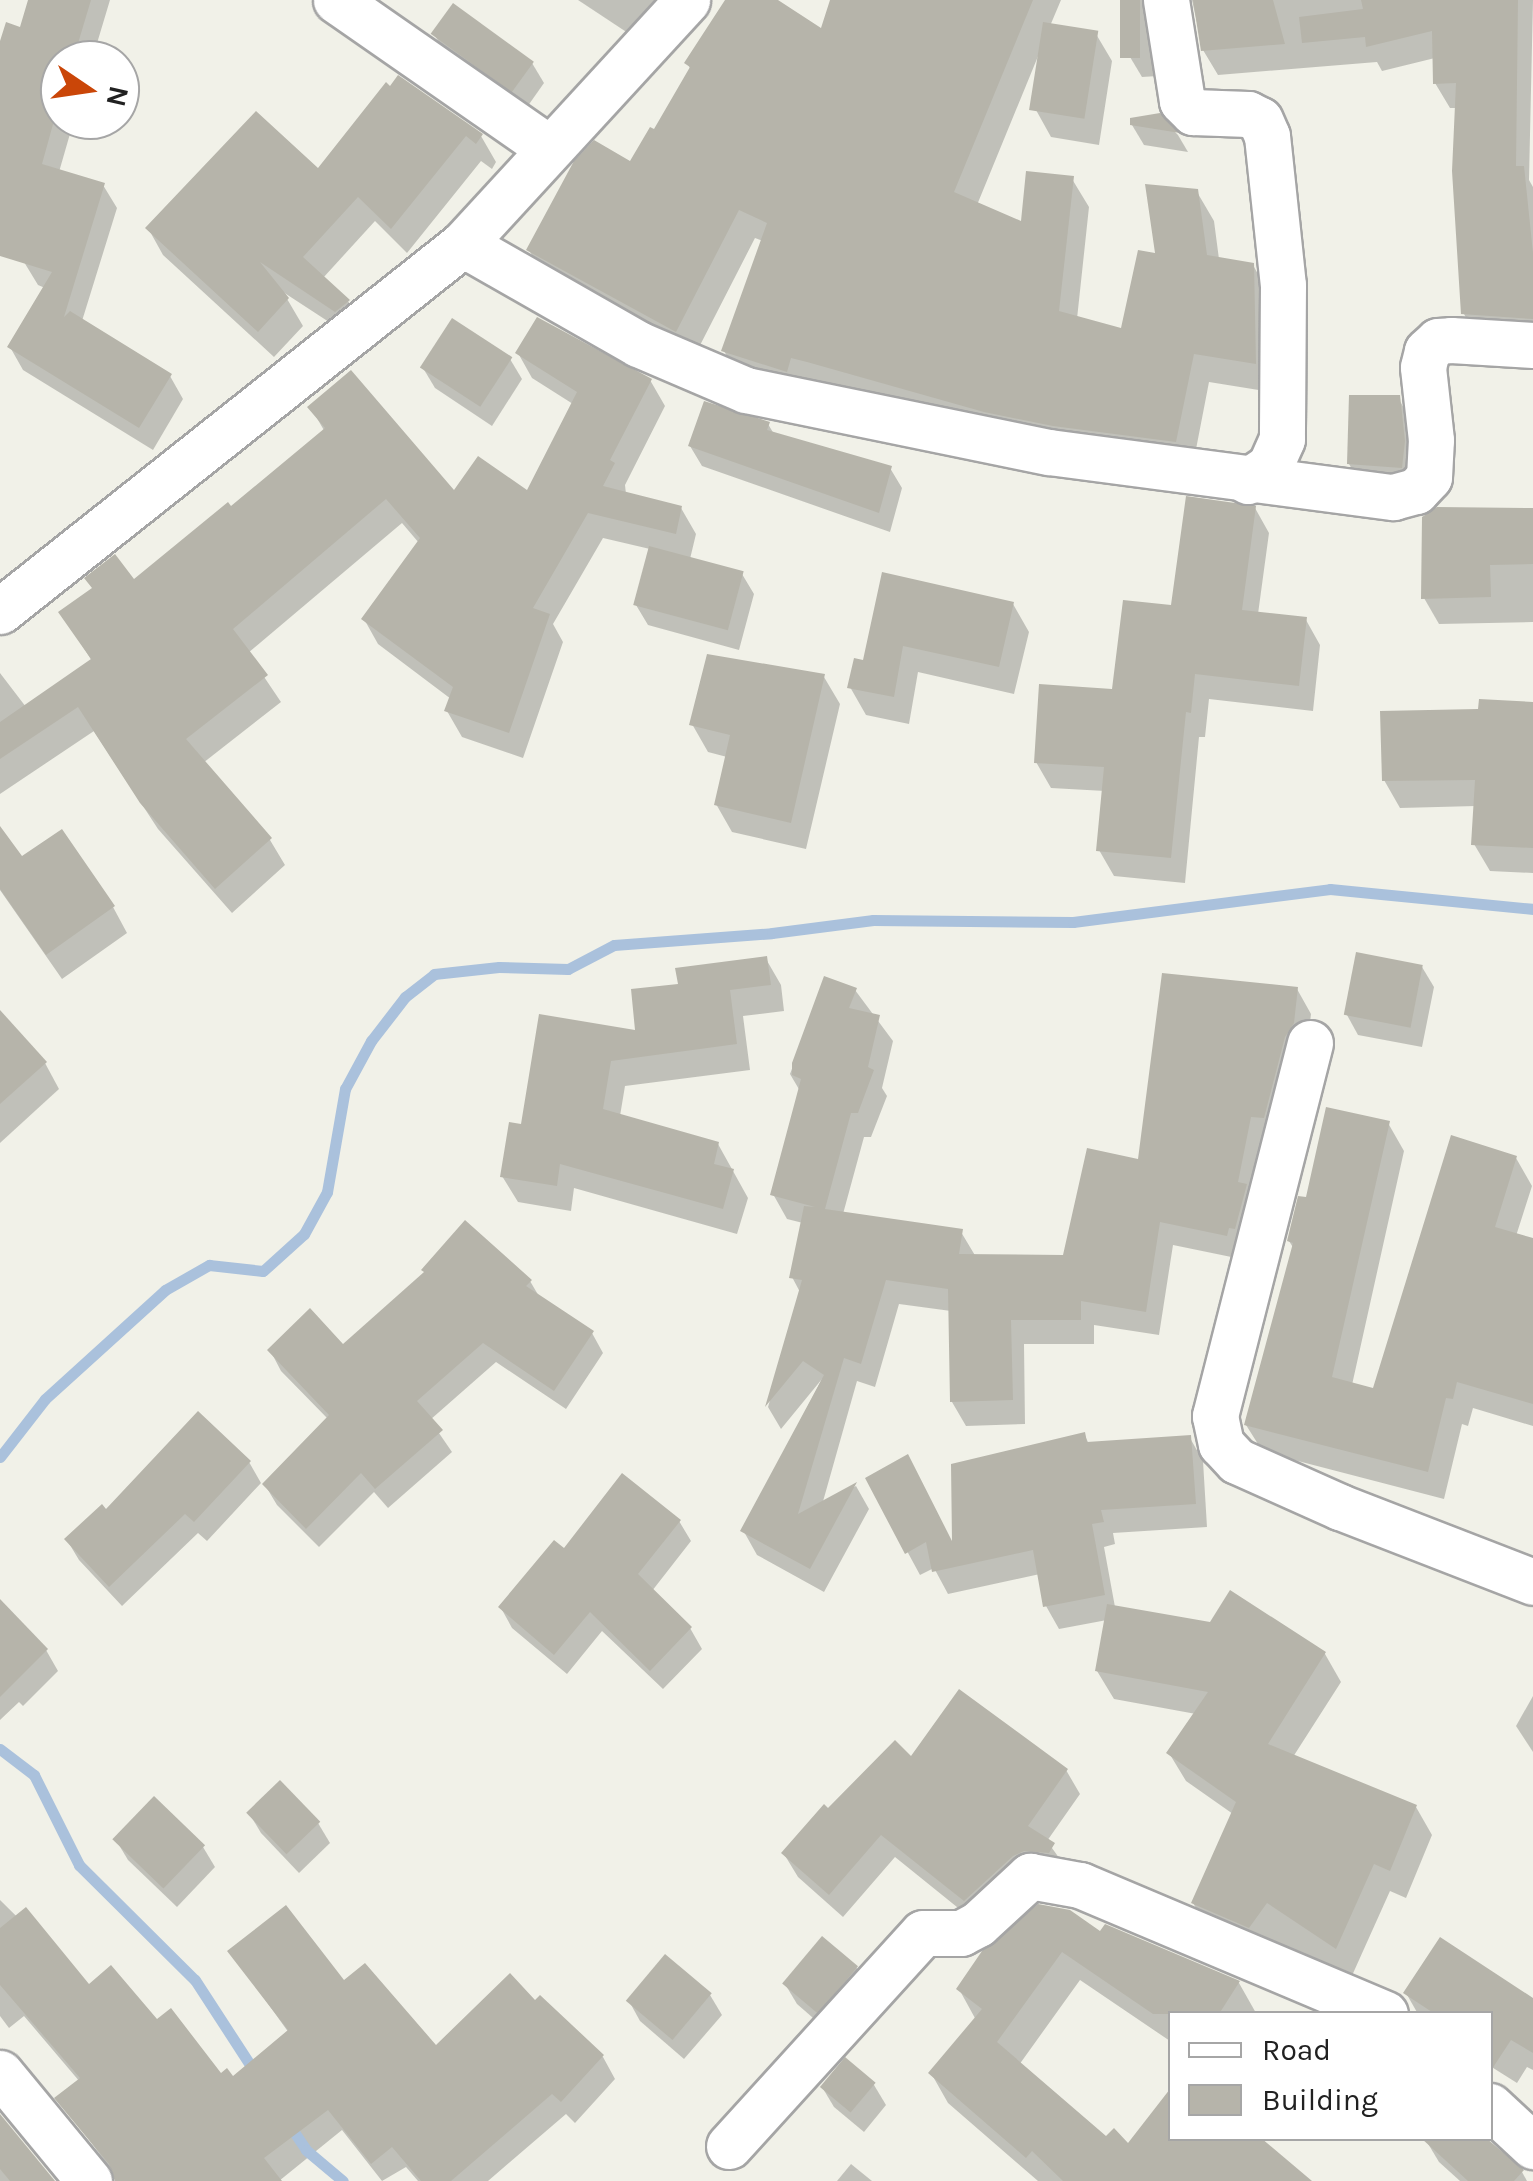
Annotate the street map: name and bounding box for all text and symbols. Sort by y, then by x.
north arrow [40,40,140,140]
text: N [99,83,136,110]
legend [1168,2011,1493,2141]
text: Road [1262,2032,1331,2068]
text: Building [1262,2082,1378,2118]

